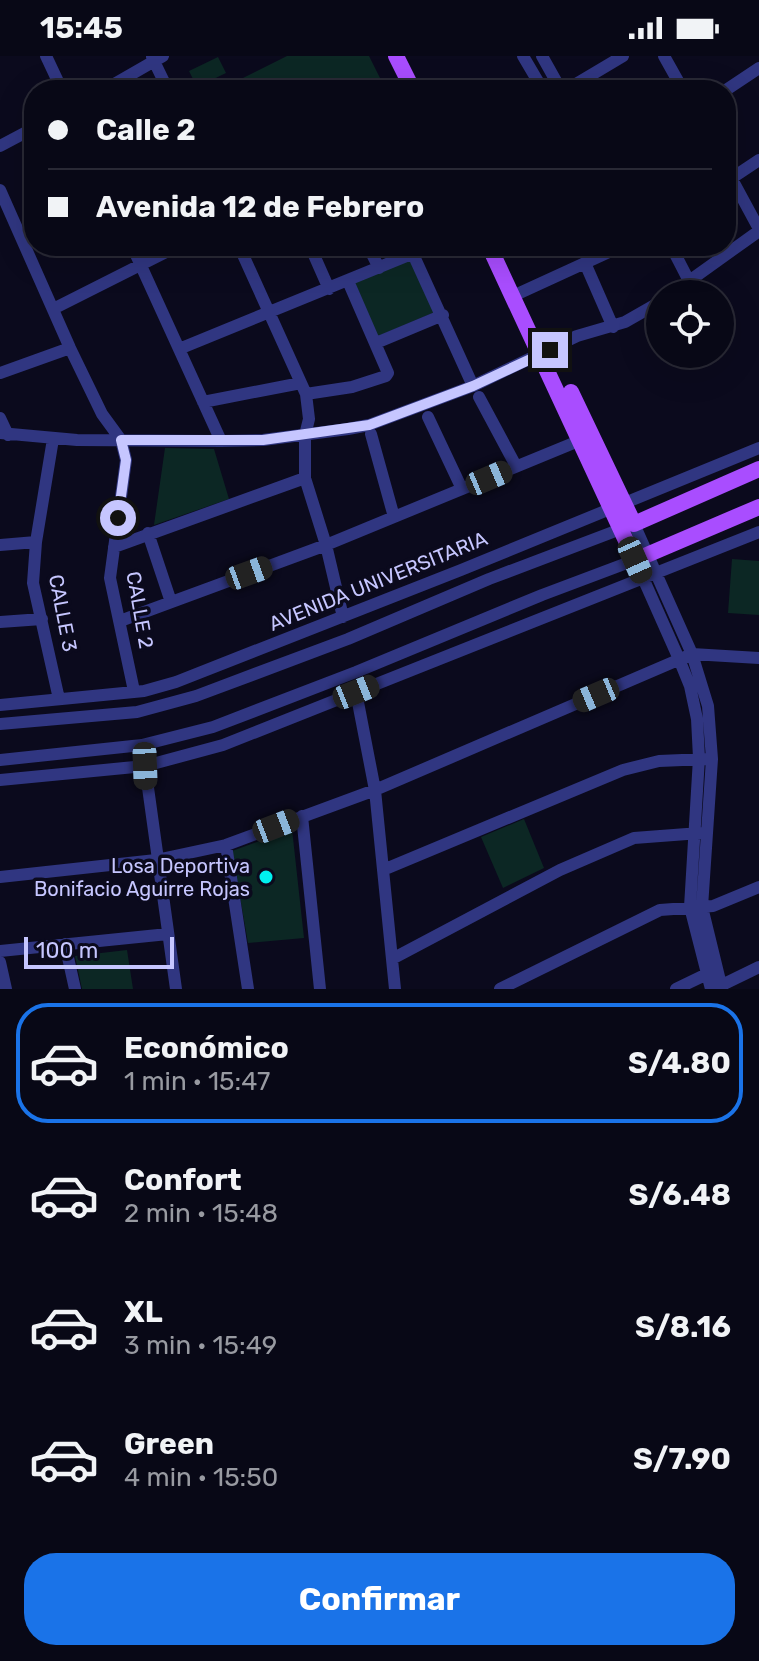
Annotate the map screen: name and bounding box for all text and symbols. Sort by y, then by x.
text: 15:45 [40,10,123,46]
text: Calle 2 [96,112,196,148]
text: Avenida 12 de Febrero [96,189,424,225]
map controls [646,280,734,368]
button: locate [646,280,734,368]
route end [532,332,568,368]
car [462,458,516,498]
route start [100,500,136,536]
street label: AVENIDA UNIVERSITARIA [265,526,491,636]
car [614,533,656,587]
car [222,554,276,592]
street label: CALLE 2 [121,570,159,650]
street label: CALLE 3 [44,572,82,654]
car [329,672,383,712]
car [569,675,623,715]
car [132,742,158,790]
car [249,806,303,846]
place label: Losa Deportiva Bonifacio Aguirre Rojas [34,854,250,901]
marker: Losa Deportiva Bonifacio Aguirre Rojas [257,868,275,886]
scale bar [24,933,174,969]
text: 100 m [36,937,98,964]
icon: car [28,1027,100,1099]
text: Económico [124,1030,289,1066]
text: S/4.80 [628,1045,731,1081]
text: 1 min · 15:47 [124,1066,270,1097]
icon: car [28,1159,100,1231]
text: Confort [124,1162,242,1198]
text: S/6.48 [628,1177,731,1213]
text: 2 min · 15:48 [124,1198,278,1229]
icon: car [28,1291,100,1363]
text: XL [124,1294,163,1330]
text: S/8.16 [635,1309,731,1345]
text: 3 min · 15:49 [124,1330,277,1361]
icon: car [28,1423,100,1495]
text: Green [124,1426,214,1462]
text: S/7.90 [633,1441,731,1477]
text: 4 min · 15:50 [124,1462,278,1493]
button: Confirmar [24,1553,735,1645]

